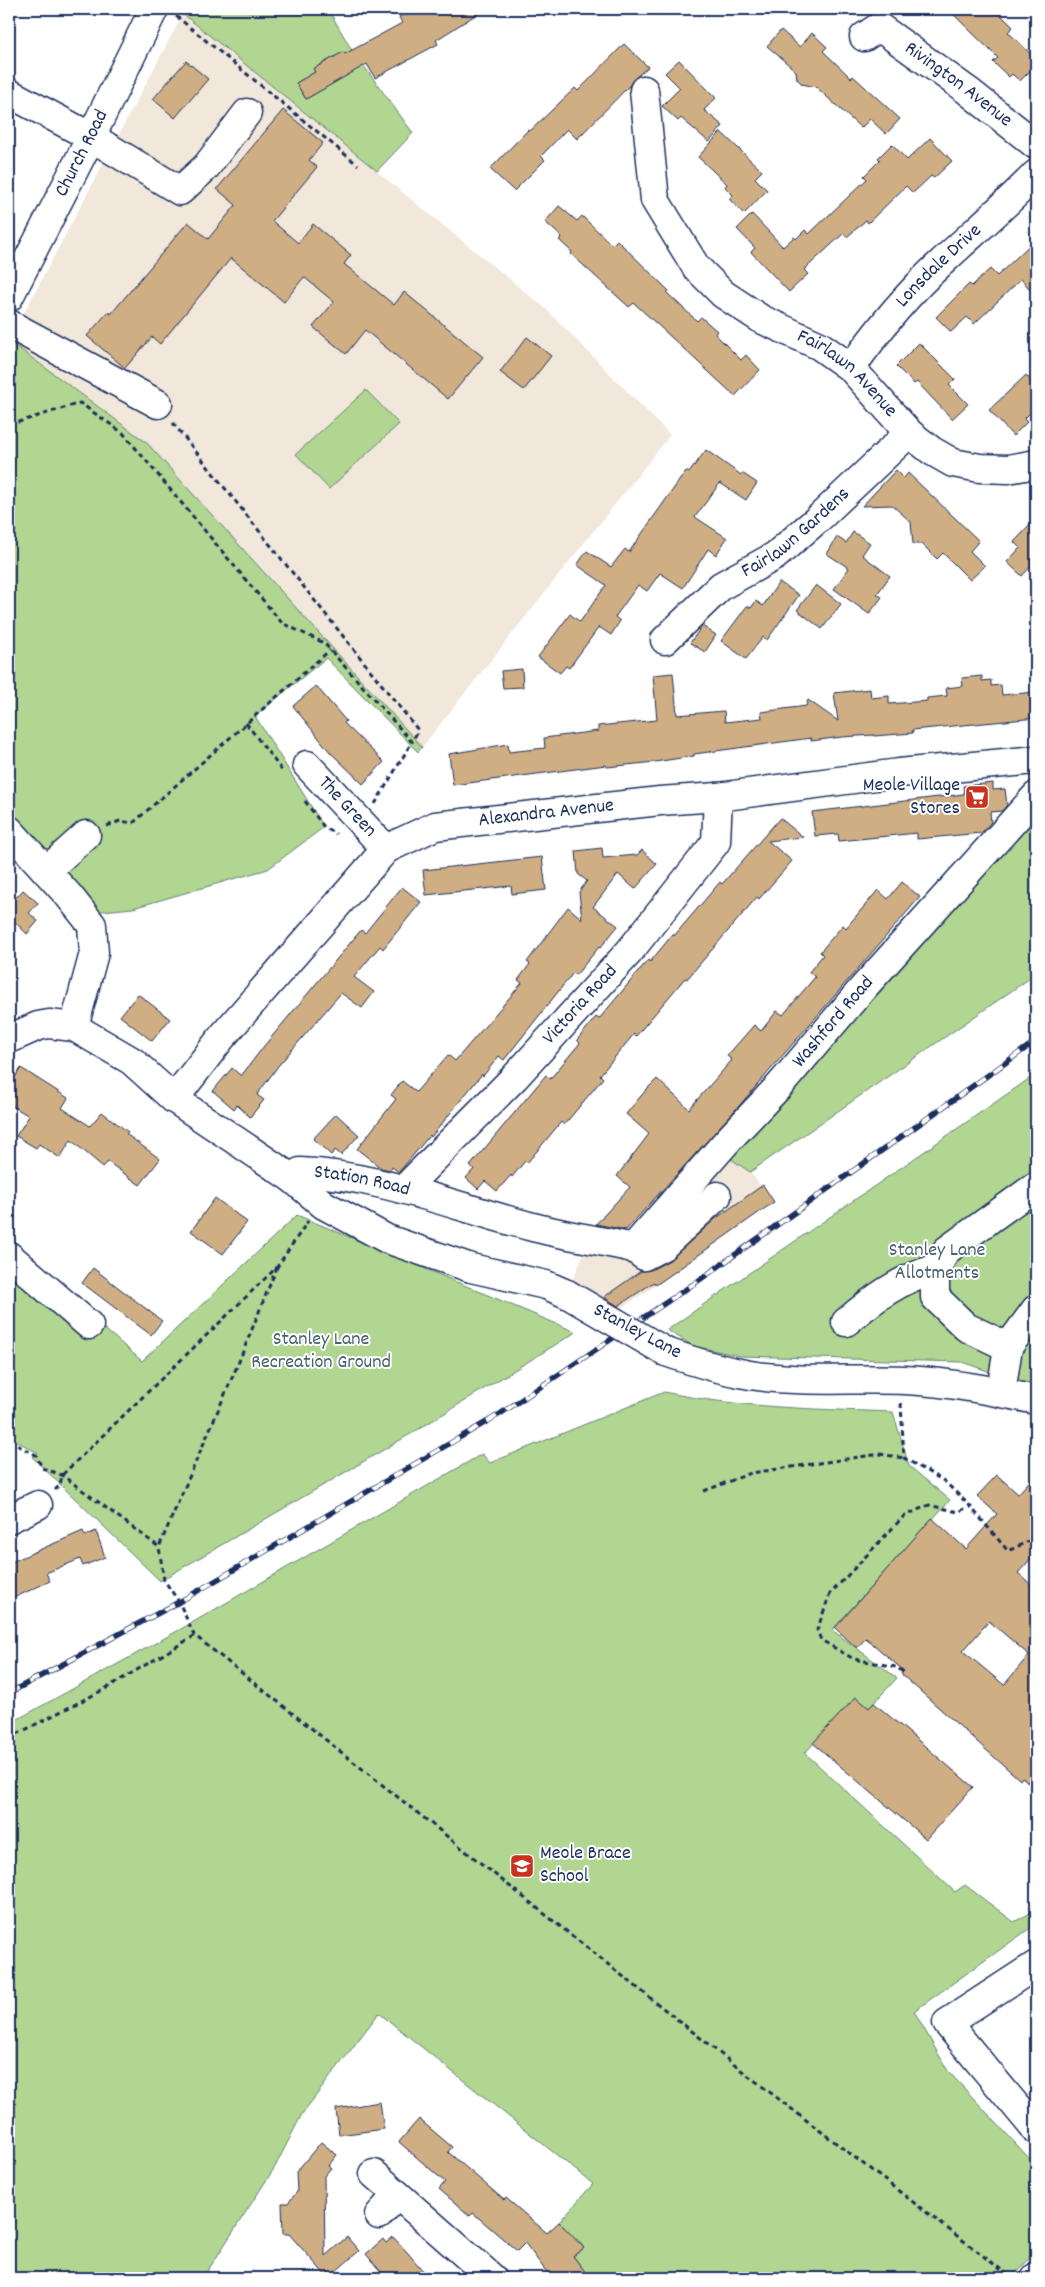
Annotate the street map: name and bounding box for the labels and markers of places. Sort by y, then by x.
place label: Meole Village Stores [863,772,960,823]
supermarket icon: Meole Village Stores [964,784,990,810]
place label: Meole Brace School [540,1840,631,1891]
school or university icon: Meole Brace School [509,1853,535,1879]

